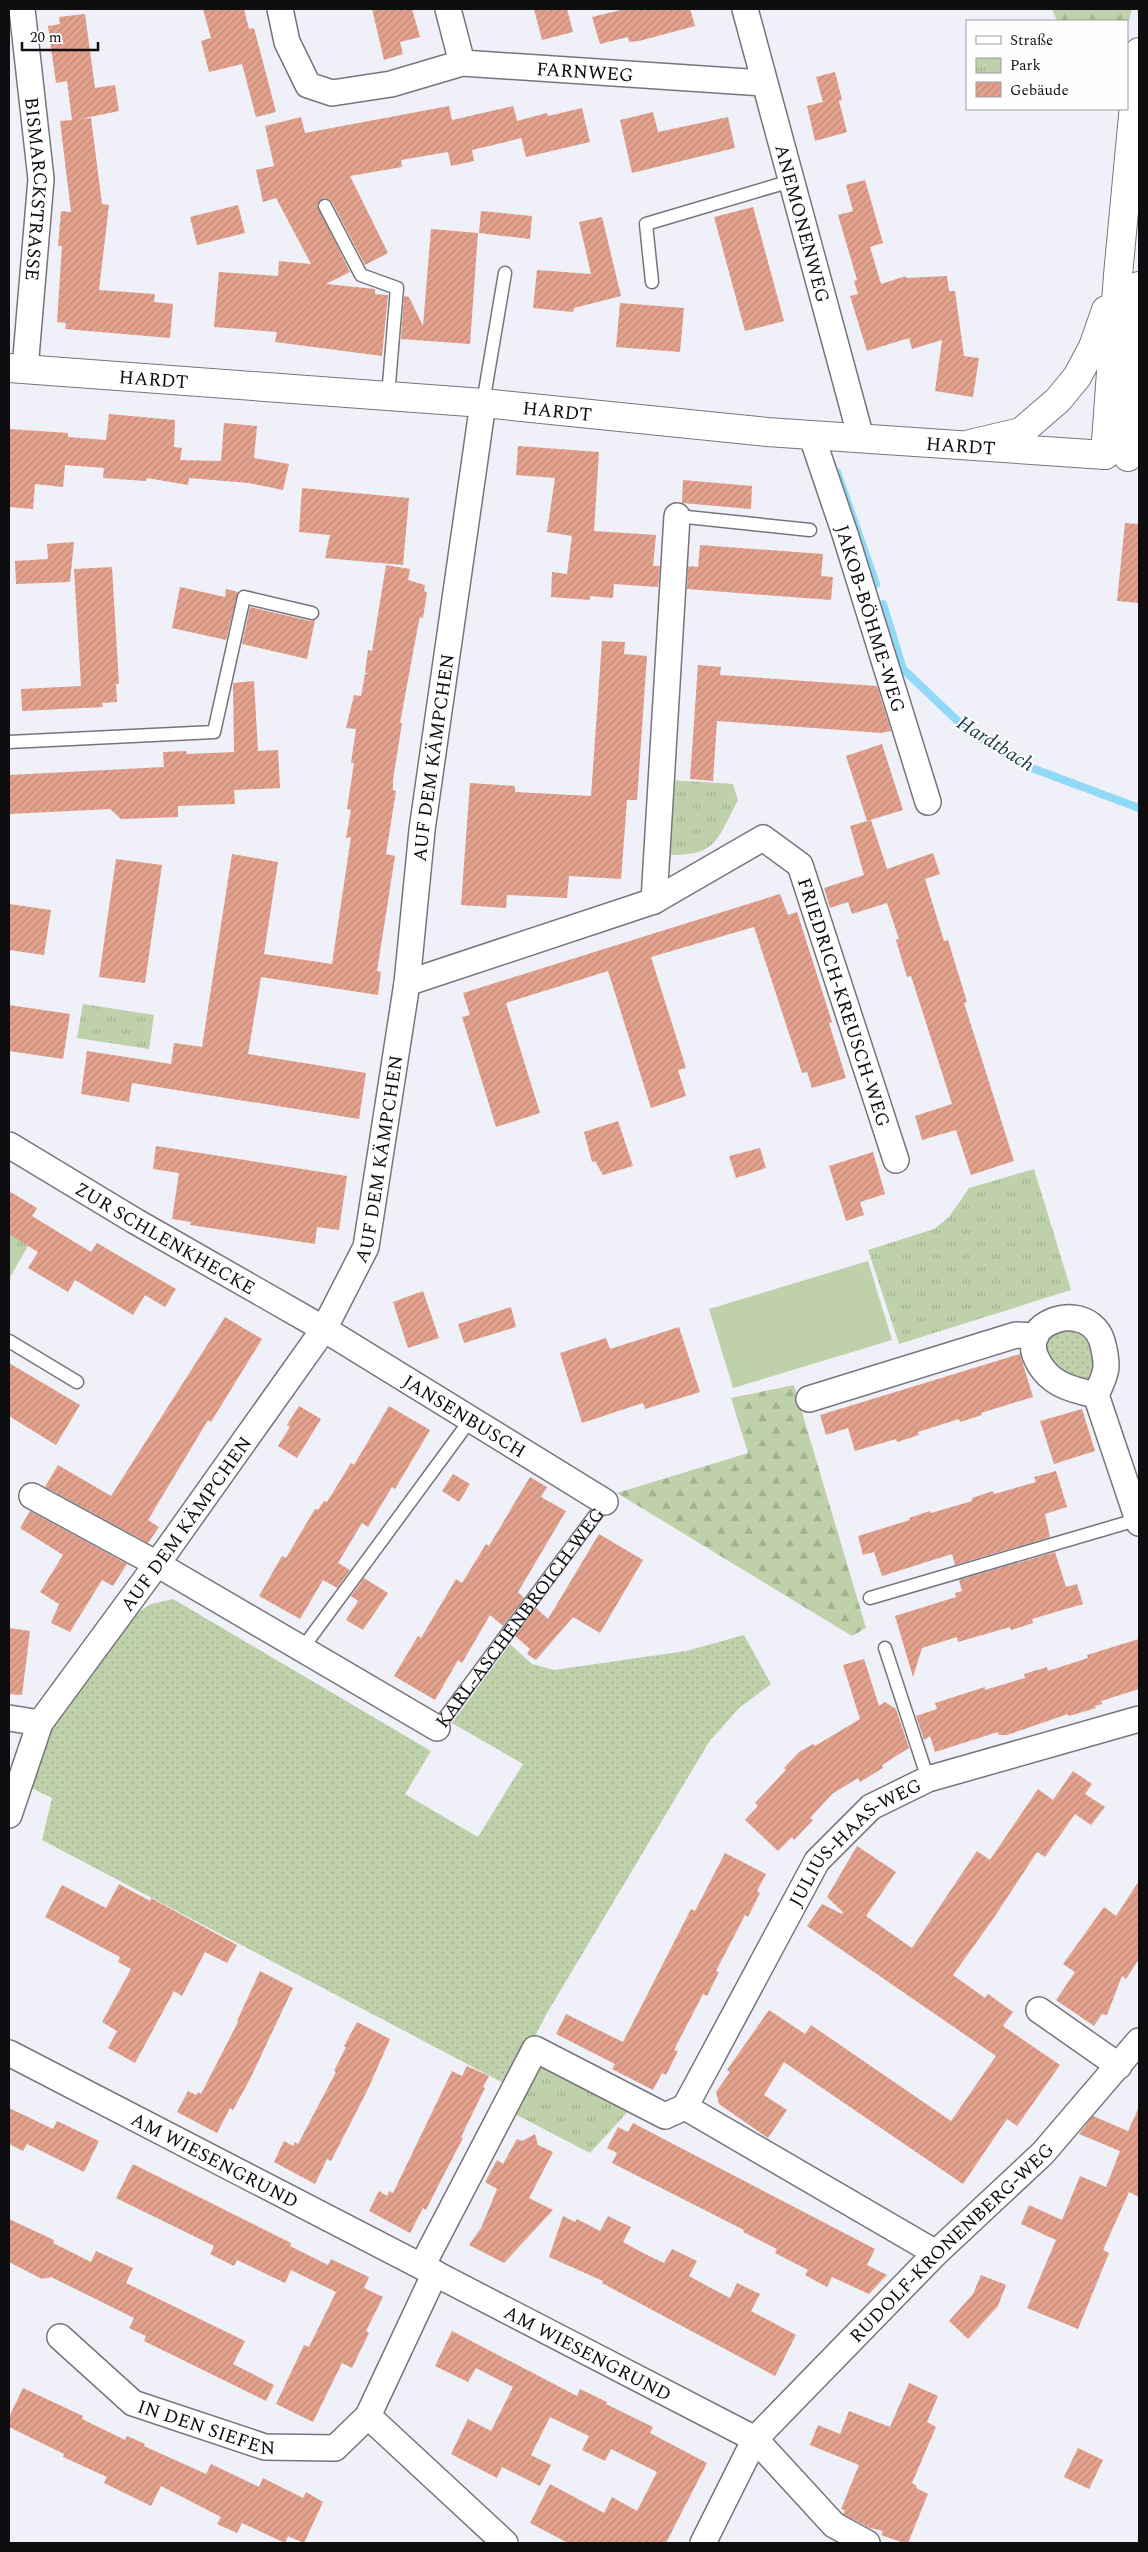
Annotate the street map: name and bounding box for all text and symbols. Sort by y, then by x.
scale bar [22,20,99,52]
legend [966,20,1128,110]
text: 20 m [30,26,62,49]
text: Straße [1010,29,1053,52]
text: Park [1010,54,1041,77]
street label: FARNWEG [535,55,634,90]
text: Gebäude [1010,79,1069,102]
street label: BISMARCKSTRASSE [16,96,55,282]
street label: ANEMONENWEG [766,141,837,306]
street label: HARDT [118,363,189,397]
street label: HARDT [521,394,593,430]
street label: HARDT [925,430,996,464]
street label: JAKOB-BÖHME-WEG [827,521,912,716]
street label: AUF DEM KÄMPCHEN [406,652,463,863]
water label: Hardtbach [951,708,1040,780]
street label: FRIEDRICH-KREUSCH-WEG [789,874,897,1131]
street label: AUF DEM KÄMPCHEN [347,1053,412,1268]
street label: ZUR SCHLENKHECKE [69,1175,261,1303]
street label: JANSENBUSCH [396,1368,531,1466]
street label: AUF DEM KÄMPCHEN [114,1431,260,1618]
street label: KARL-ASCHENBROICH-WEG [429,1502,612,1735]
street label: JULIUS-HAAS-WEG [782,1771,927,1913]
street label: AM WIESENGRUND [125,2105,303,2216]
street label: RUDOLF-KRONENBERG-WEG [843,2137,1062,2350]
street label: AM WIESENGRUND [498,2299,676,2409]
street label: IN DEN SIEFEN [133,2392,275,2463]

